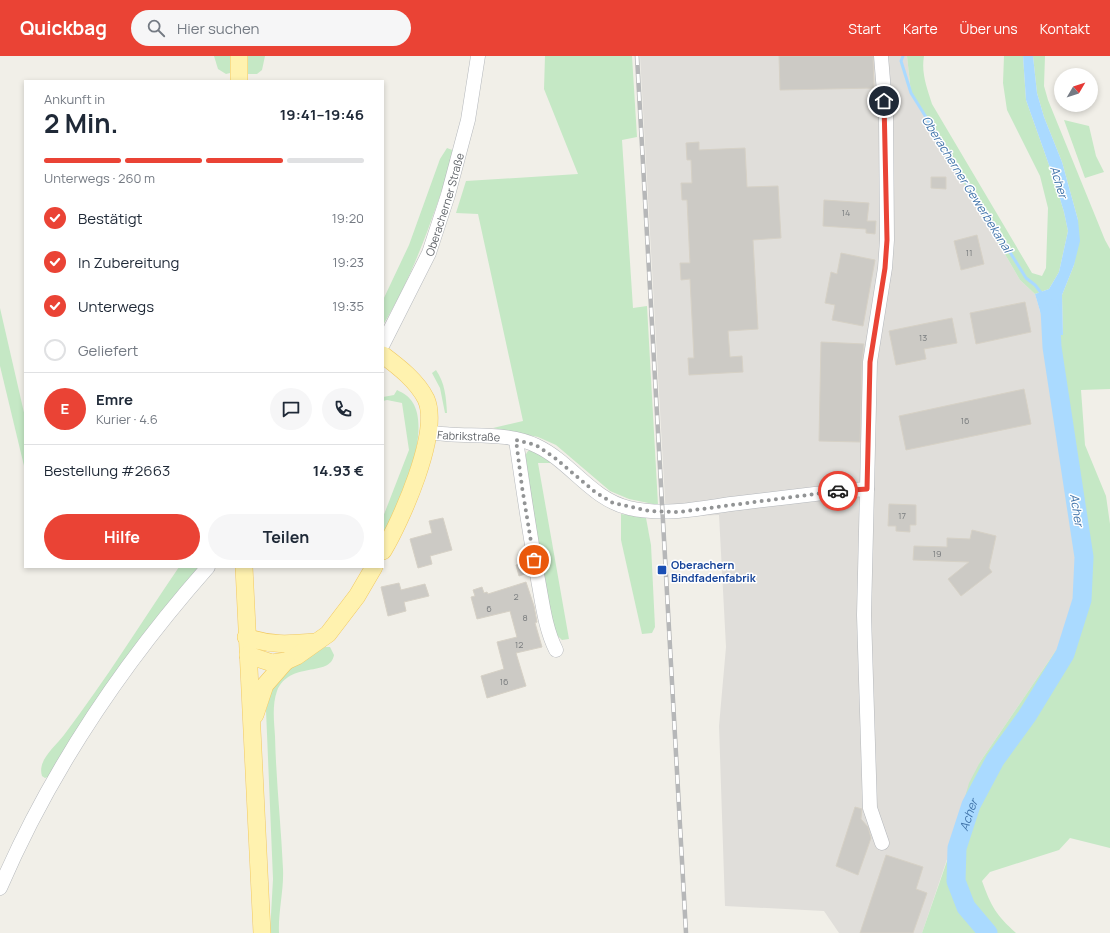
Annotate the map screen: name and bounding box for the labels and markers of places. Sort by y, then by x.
pin [867,84,901,118]
pin [517,543,551,577]
place label: Oberachern Bindfadenfabrik [671,557,757,585]
marker: Oberachern Bindfadenfabrik [656,564,668,576]

